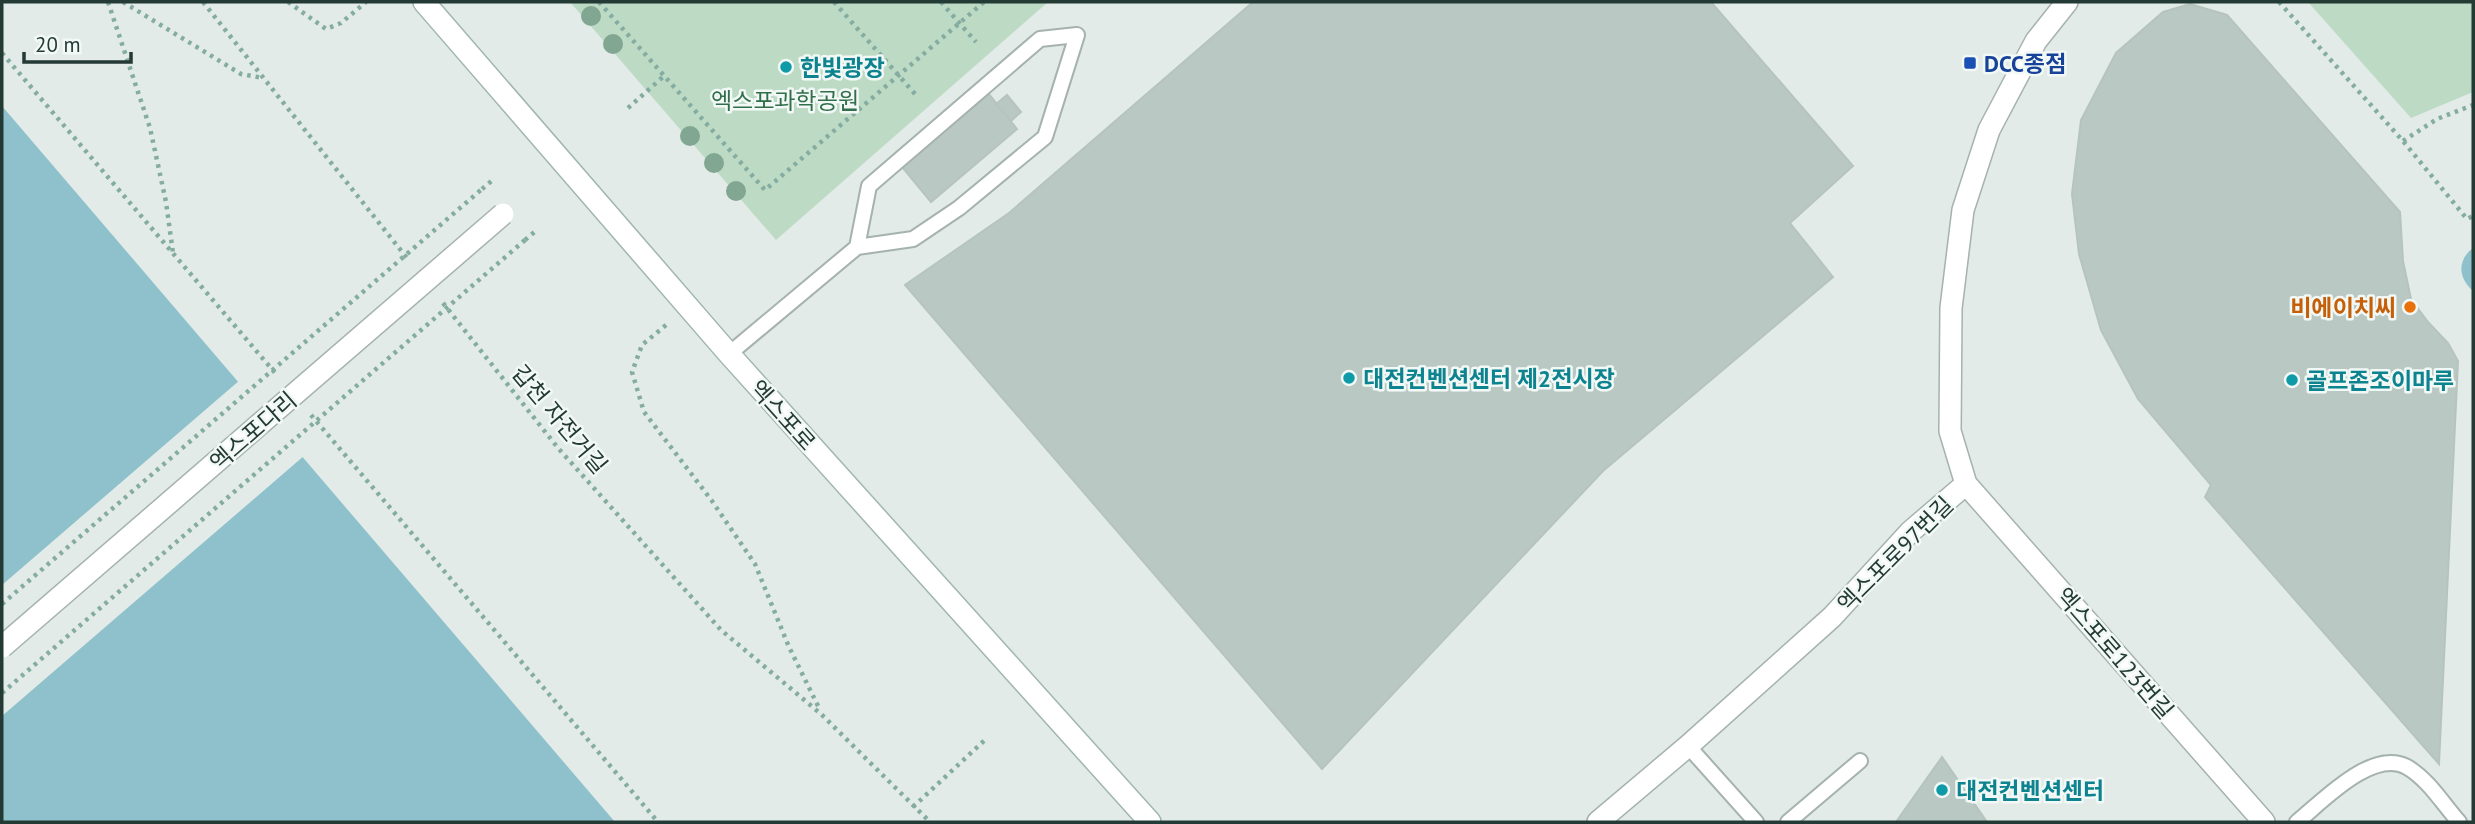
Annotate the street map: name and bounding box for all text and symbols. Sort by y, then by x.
scale bar [24,21,131,65]
text: 20 m [35,31,81,58]
place label: DCC종점 [1984,49,2066,78]
place label: 한빛광장 [800,53,885,82]
marker: DCC종점 [1962,55,1978,71]
marker: 한빛광장 [778,59,794,75]
park label: 엑스포과학공원 [711,86,859,115]
place label: 비에이치씨 [2290,293,2396,322]
marker: 비에이치씨 [2402,299,2418,315]
street label: 갑천 자전거길 [506,359,614,479]
place label: 대전컨벤션센터 제2전시장 [1363,364,1615,393]
place label: 골프존조이마루 [2306,366,2454,395]
marker: 대전컨벤션센터 제2전시장 [1341,370,1357,386]
marker: 골프존조이마루 [2284,372,2300,388]
street label: 엑스포로 [744,374,822,456]
street label: 엑스포다리 [204,385,302,477]
street label: 엑스포로97번길 [1831,490,1959,618]
street label: 엑스포로123번길 [2050,581,2180,725]
place label: 대전컨벤션센터 [1956,776,2104,805]
marker: 대전컨벤션센터 [1934,782,1950,798]

